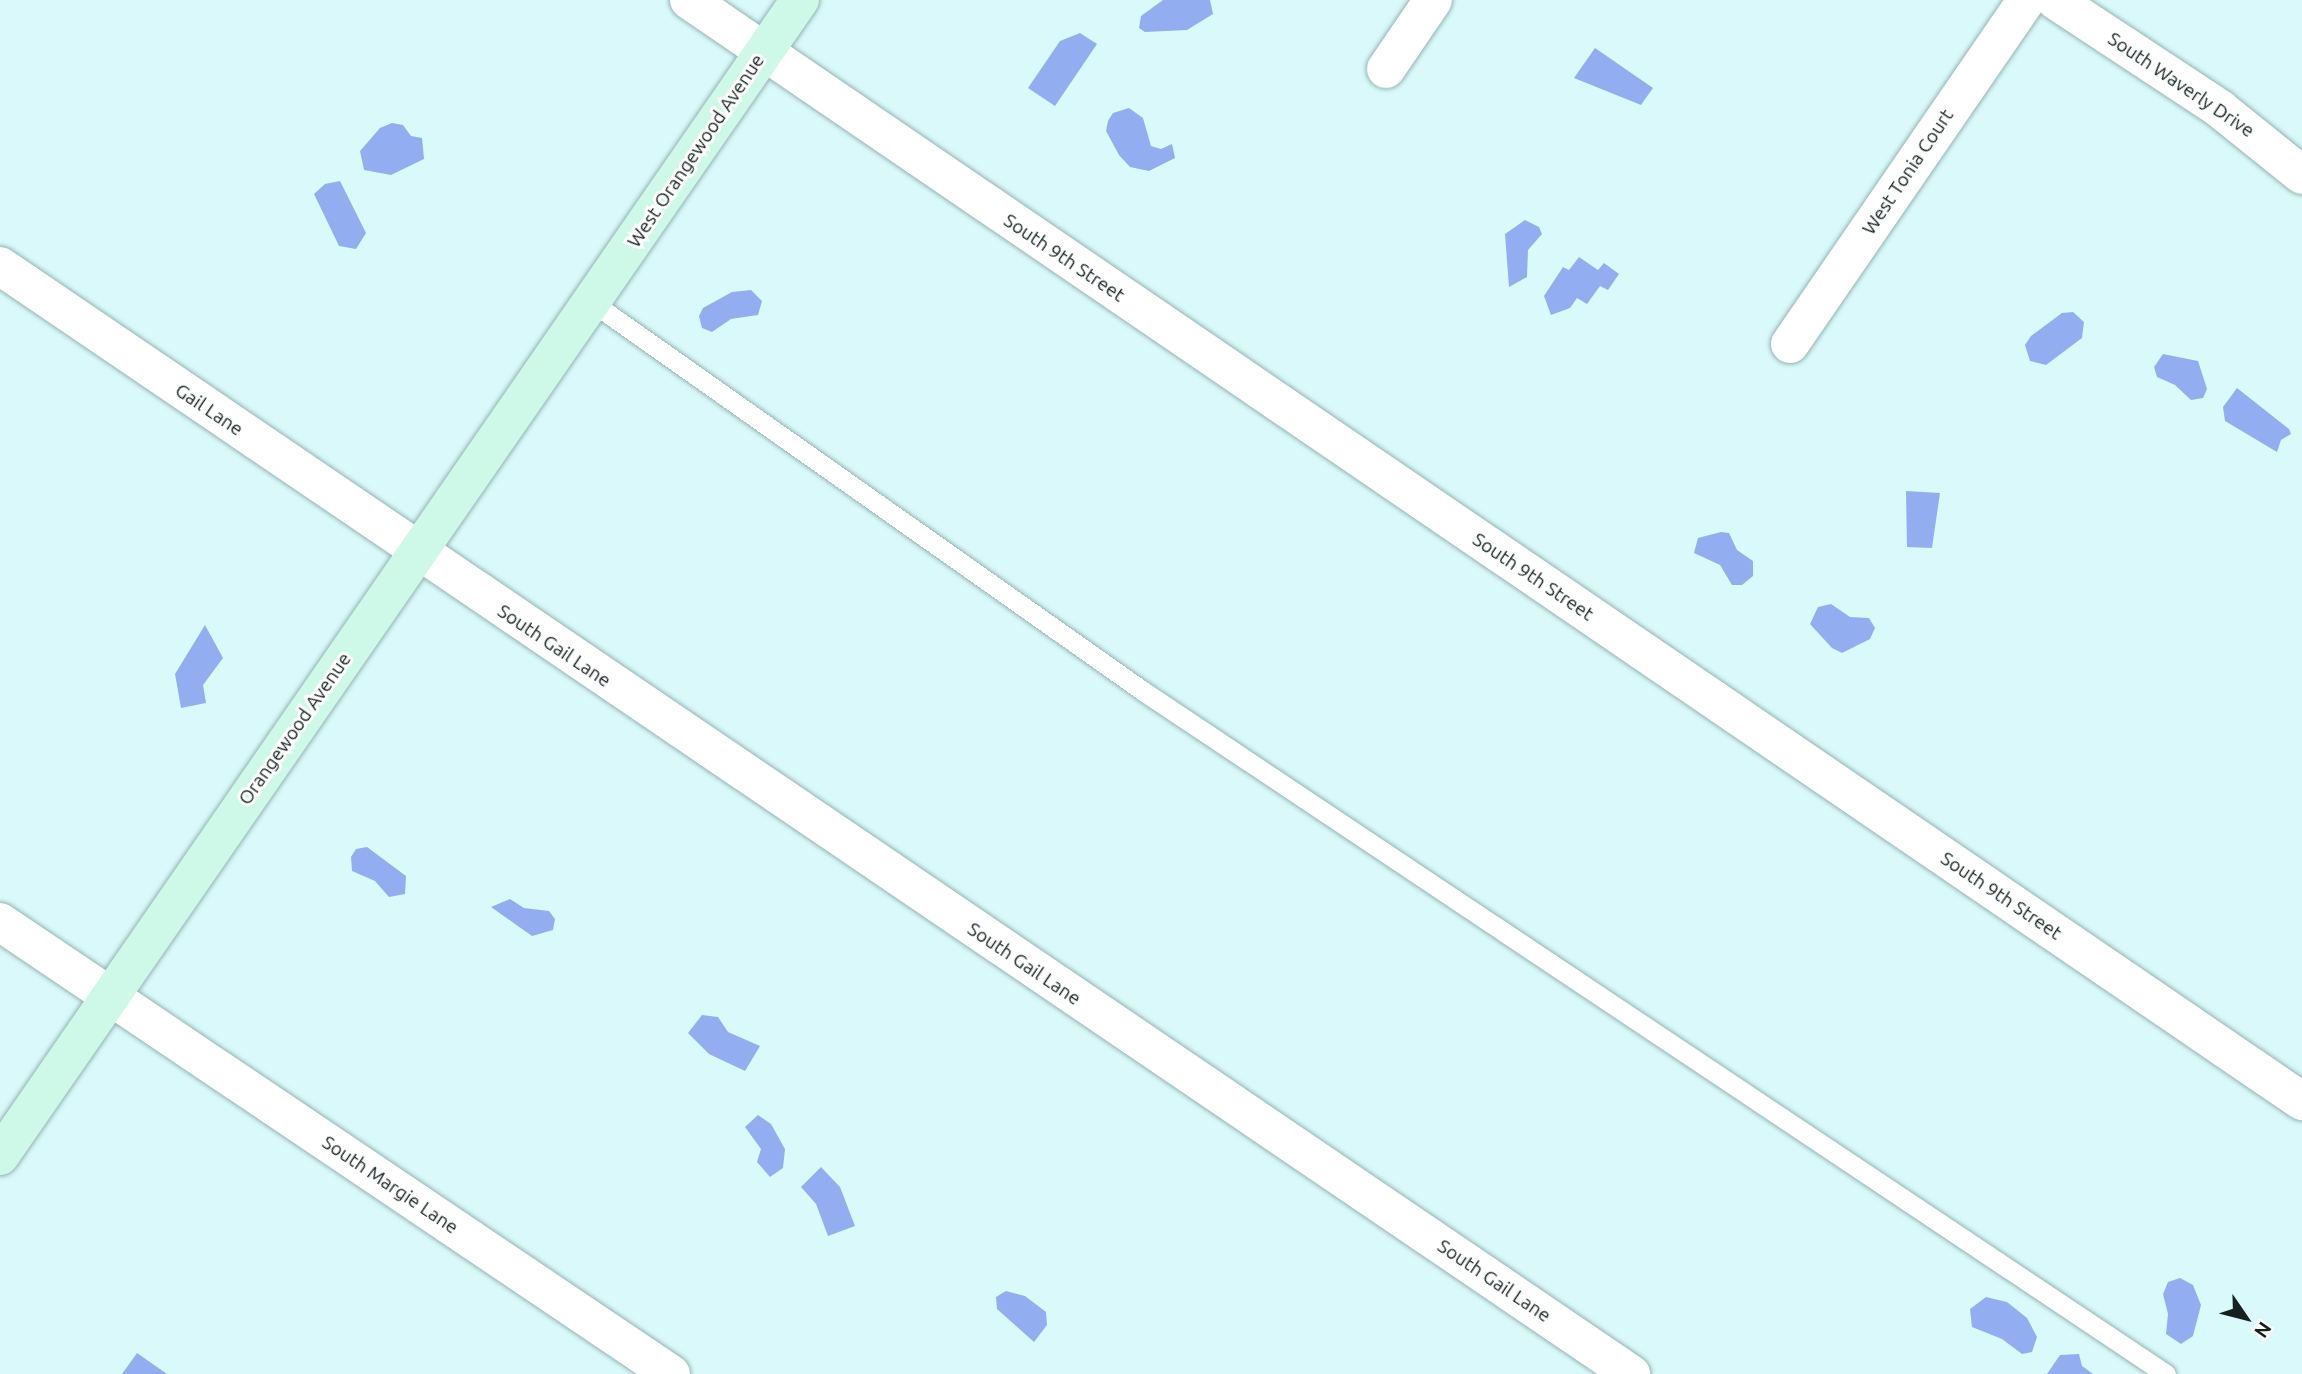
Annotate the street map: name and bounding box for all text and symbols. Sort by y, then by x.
street label: South Waverly Drive [2103,28,2259,142]
street label: West Orangewood Avenue [623,50,769,252]
street label: West Tonia Court [1858,105,1958,239]
street label: South 9th Street [999,209,1129,307]
street label: Gail Lane [171,379,247,441]
street label: South 9th Street [1468,528,1598,626]
street label: South Gail Lane [493,600,615,692]
street label: Orangewood Avenue [234,649,356,809]
street label: South 9th Street [1936,847,2066,945]
street label: South Gail Lane [963,918,1085,1010]
street label: South Margie Lane [318,1131,462,1239]
street label: South Gail Lane [1433,1235,1555,1327]
north arrow [2211,1283,2281,1353]
text: N [2250,1318,2276,1342]

